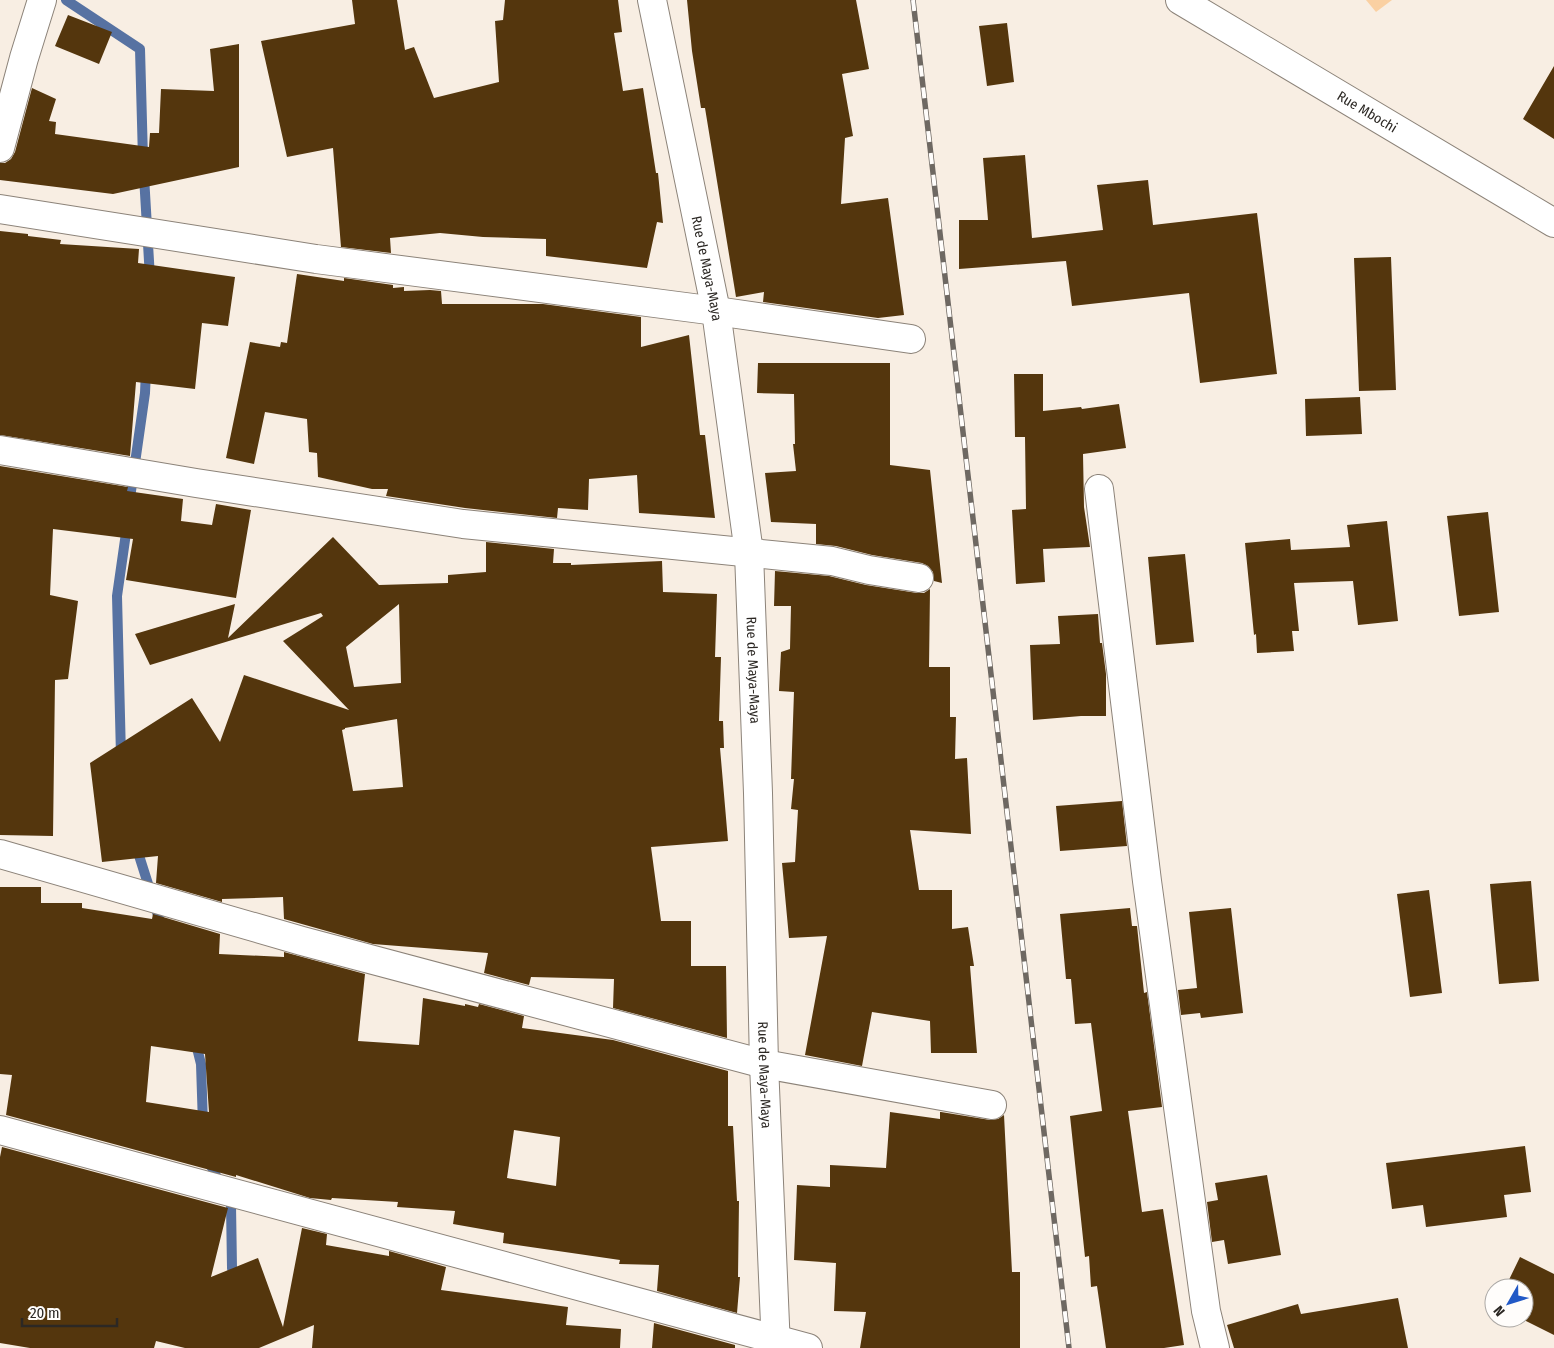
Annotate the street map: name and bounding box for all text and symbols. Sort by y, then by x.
street label: Rue Mbochi [1334,87,1400,136]
street label: Rue de Maya-Maya [688,214,726,322]
street label: Rue de Maya-Maya [743,616,764,724]
street label: Rue de Maya-Maya [755,1021,775,1129]
north arrow [1484,1278,1534,1328]
scale bar [22,1296,118,1328]
text: N [1490,1302,1509,1319]
text: 20 m [30,1304,60,1322]

